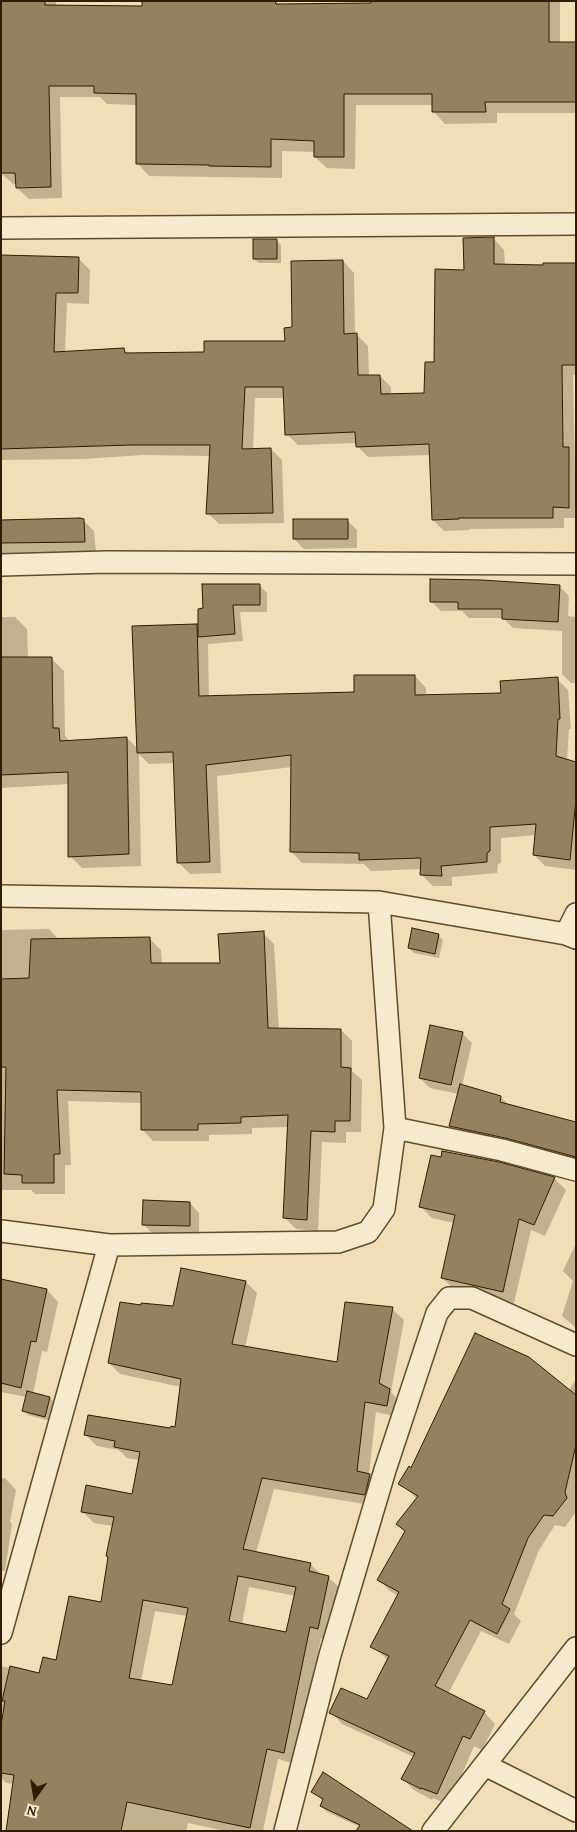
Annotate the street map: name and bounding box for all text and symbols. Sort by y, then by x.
north arrow [10,1772,60,1822]
text: N [25,1801,38,1822]

